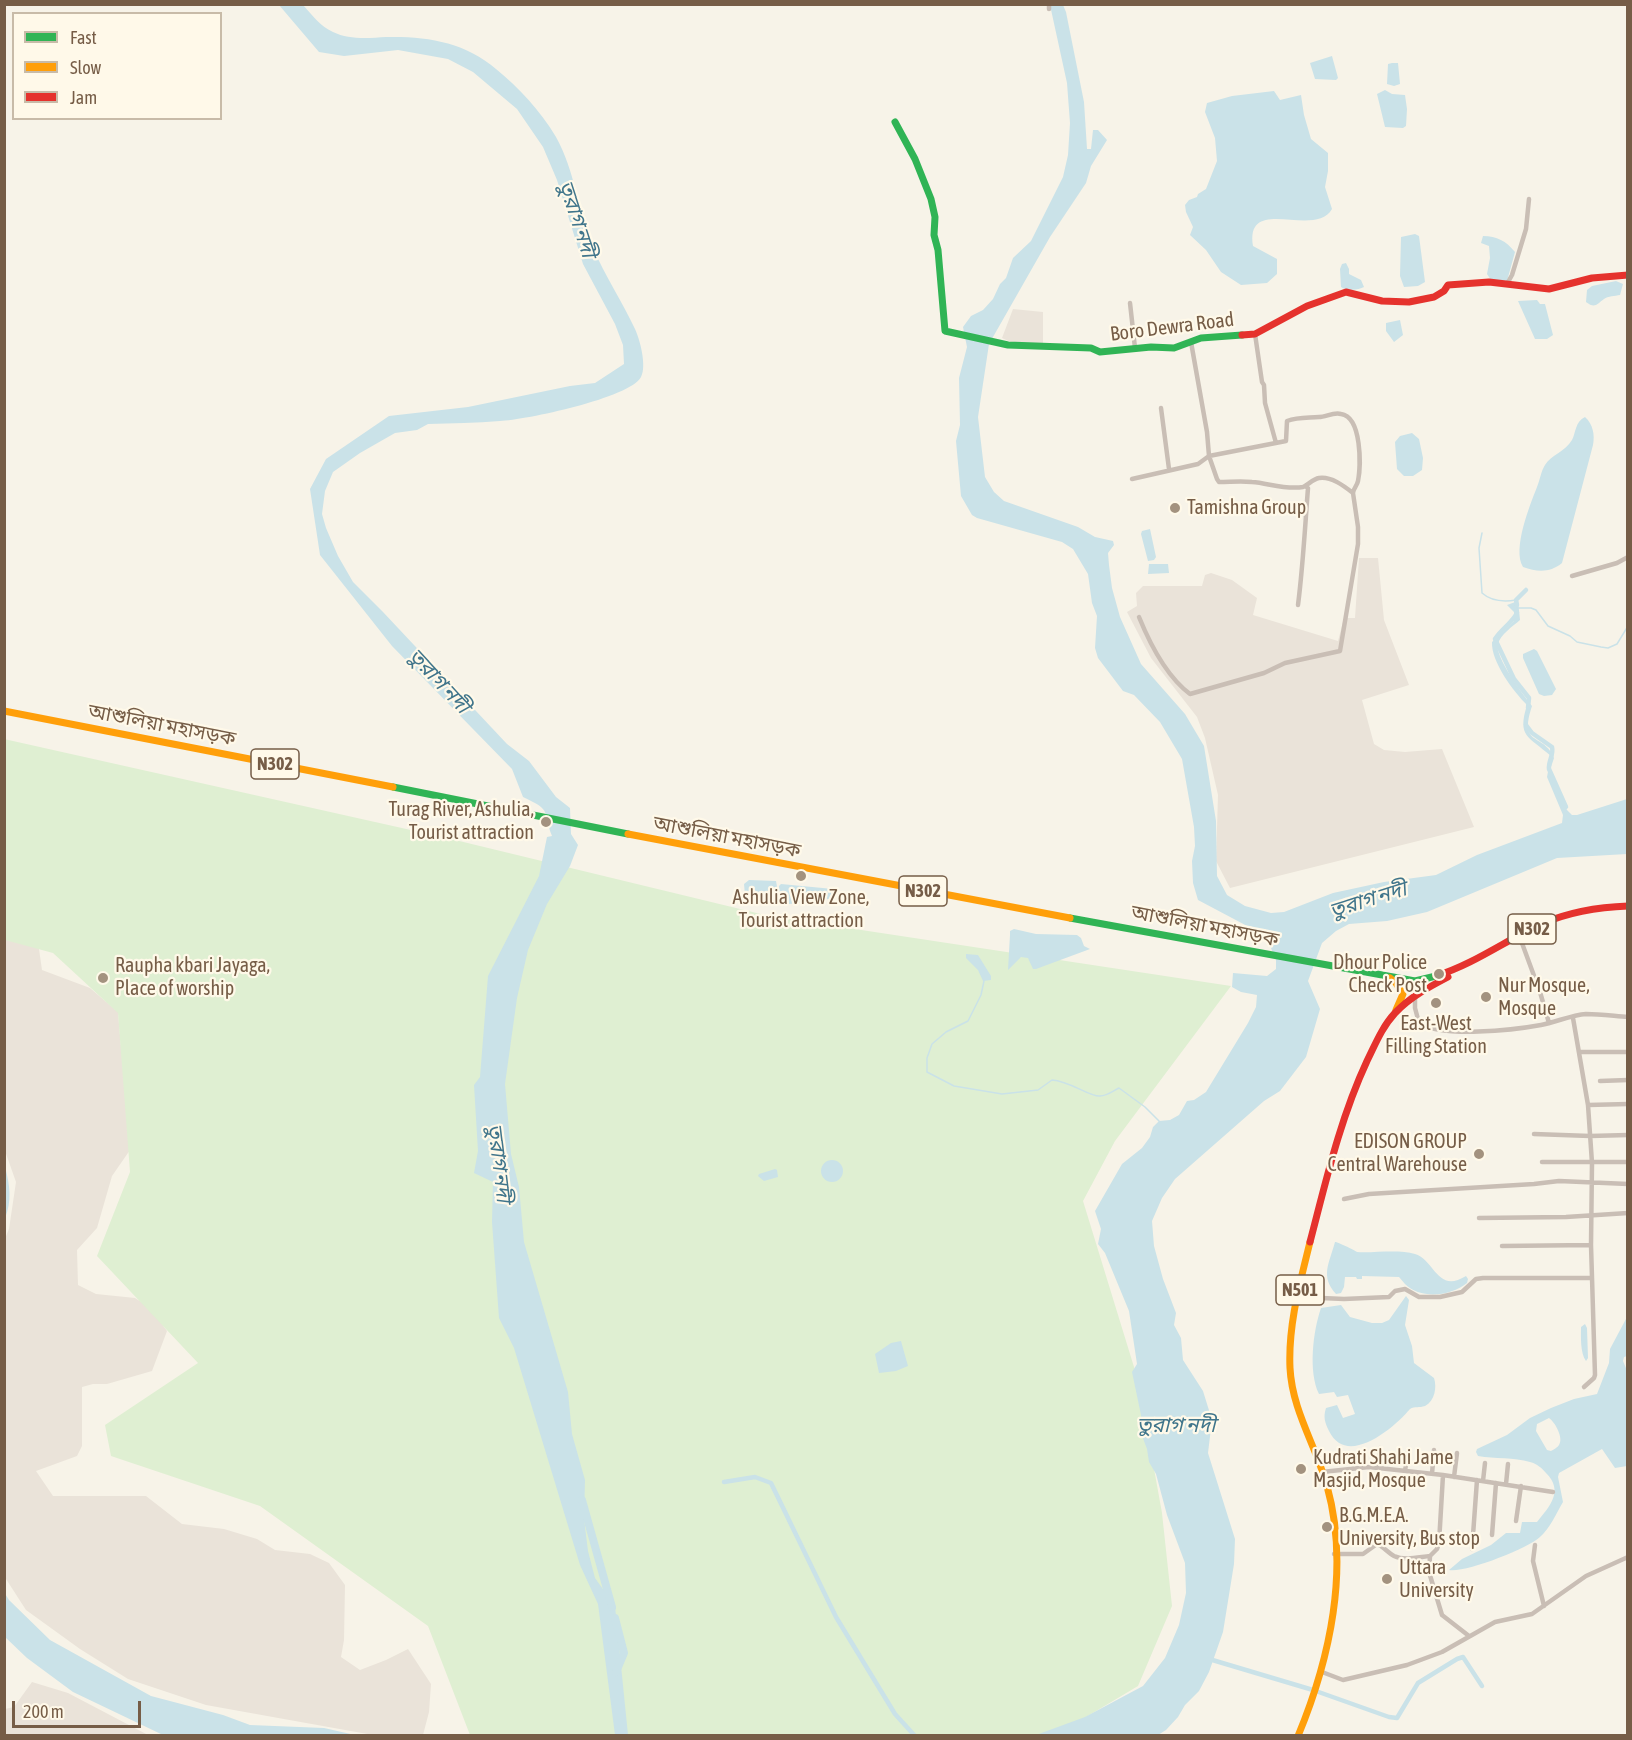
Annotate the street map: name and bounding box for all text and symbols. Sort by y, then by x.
legend [12,12,222,120]
text: Fast [70,27,97,48]
text: Slow [70,57,101,78]
text: Jam [70,87,97,108]
water label: তুরাগ নদী [553,177,601,261]
street label: Boro Dewra Road [1109,307,1235,347]
place label: Tamishna Group [1187,496,1306,520]
marker: Tamishna Group [1168,501,1182,515]
water label: তুরাগ নদী [403,643,475,719]
street label: আশুলিয়া মহাসড়ক [86,699,238,751]
road number: N302 [251,749,299,779]
place label: Turag River, Ashulia, Tourist attraction [389,798,534,845]
street label: আশুলিয়া মহাসড়ক [651,811,803,863]
marker: Turag River, Ashulia, Tourist attraction [539,815,553,829]
marker: Ashulia View Zone, Tourist attraction [794,869,808,883]
road number: N302 [899,876,947,906]
water label: তুরাগ নদী [1326,876,1410,924]
place label: Ashulia View Zone, Tourist attraction [733,886,869,933]
street label: আশুলিয়া মহাসড়ক [1129,900,1281,952]
road number: N302 [1508,914,1556,944]
place label: Dhour Police Check Post [1333,951,1427,998]
place label: Raupha kbari Jayaga, Place of worship [115,954,270,1001]
marker: Dhour Police Check Post [1432,967,1446,981]
marker: Raupha kbari Jayaga, Place of worship [96,971,110,985]
place label: Nur Mosque, Mosque [1498,974,1590,1021]
marker: Nur Mosque, Mosque [1479,990,1493,1004]
marker: East-West Filling Station [1429,996,1443,1010]
place label: East-West Filling Station [1385,1012,1487,1059]
water label: তুরাগ নদী [482,1122,516,1204]
place label: EDISON GROUP Central Warehouse [1328,1130,1467,1177]
marker: EDISON GROUP Central Warehouse [1472,1147,1486,1161]
road number: N501 [1276,1275,1324,1305]
water label: তুরাগ নদী [1136,1412,1216,1438]
place label: Kudrati Shahi Jame Masjid, Mosque [1313,1446,1453,1493]
marker: Kudrati Shahi Jame Masjid, Mosque [1294,1462,1308,1476]
place label: B.G.M.E.A. University, Bus stop [1339,1504,1480,1551]
marker: B.G.M.E.A. University, Bus stop [1320,1520,1334,1534]
place label: Uttara University [1399,1556,1474,1603]
marker: Uttara University [1380,1572,1394,1586]
scale bar [15,1689,144,1727]
text: 200 m [23,1701,64,1722]

